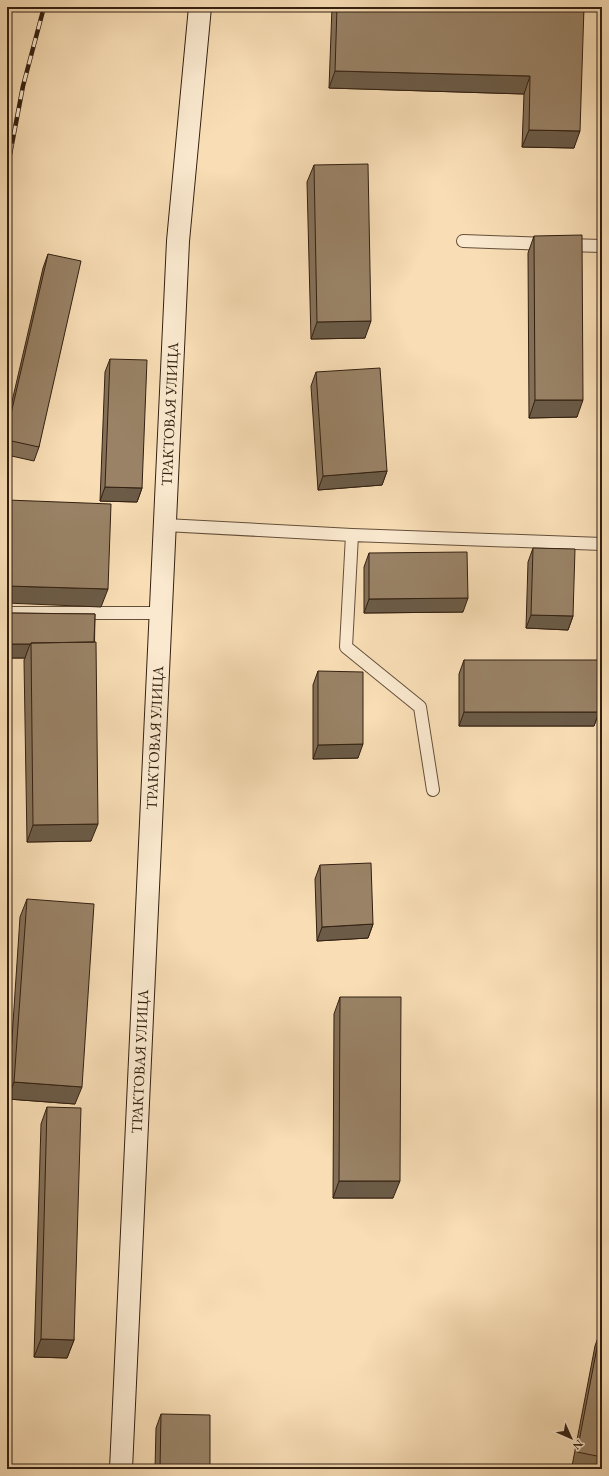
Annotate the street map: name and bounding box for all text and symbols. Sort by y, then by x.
street label: ТРАКТОВАЯ УЛИЦА [157,341,182,487]
street label: ТРАКТОВАЯ УЛИЦА [142,665,167,810]
street label: ТРАКТОВАЯ УЛИЦА [127,988,152,1134]
north arrow [551,1418,591,1458]
text: N [570,1437,586,1453]

